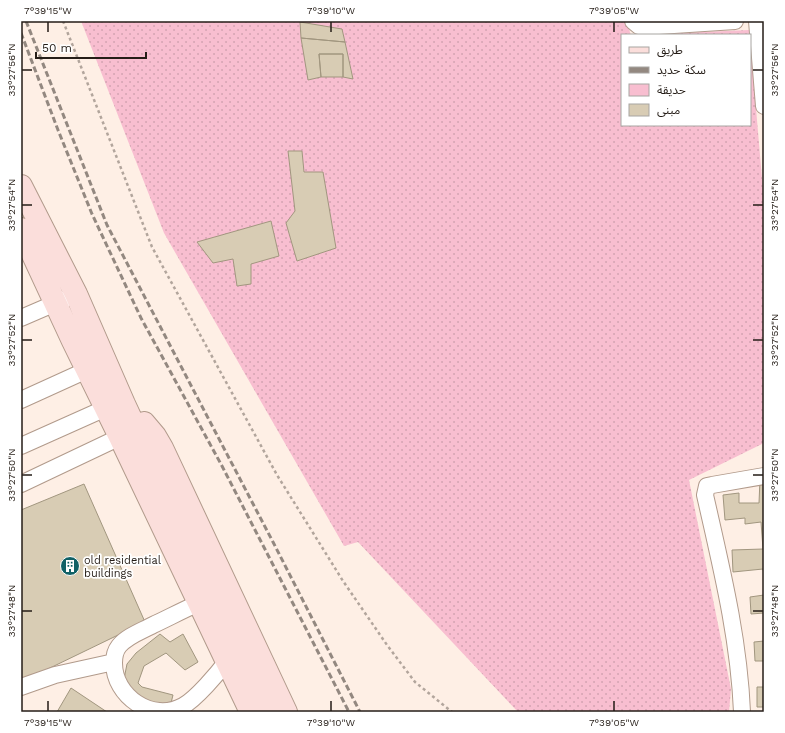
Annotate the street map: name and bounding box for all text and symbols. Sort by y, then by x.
text: 7°39'15"W [24,5,72,16]
text: 7°39'10"W [307,5,356,16]
text: 7°39'05"W [589,5,640,16]
scale bar [36,34,146,60]
legend [621,34,751,126]
text: 50 m [42,41,72,55]
text: 33°27'56"N [6,43,17,97]
text: طريق [657,43,683,58]
text: 33°27'56"N [769,43,780,97]
text: سكة حديد [657,63,706,77]
text: حديقة [657,83,686,97]
text: مبنى [657,103,680,117]
text: 33°27'54"N [6,179,17,231]
text: 33°27'54"N [769,179,780,231]
text: 33°27'52"N [6,314,17,366]
text: 33°27'52"N [769,314,780,366]
text: 33°27'50"N [6,448,17,502]
text: 33°27'50"N [769,448,780,502]
place label: old residential buildings [84,554,162,580]
building icon: old residential buildings [59,555,81,577]
text: 33°27'48"N [6,585,17,637]
text: 33°27'48"N [769,585,780,637]
text: 7°39'15"W [24,717,72,728]
text: 7°39'10"W [307,717,356,728]
text: 7°39'05"W [589,717,640,728]

